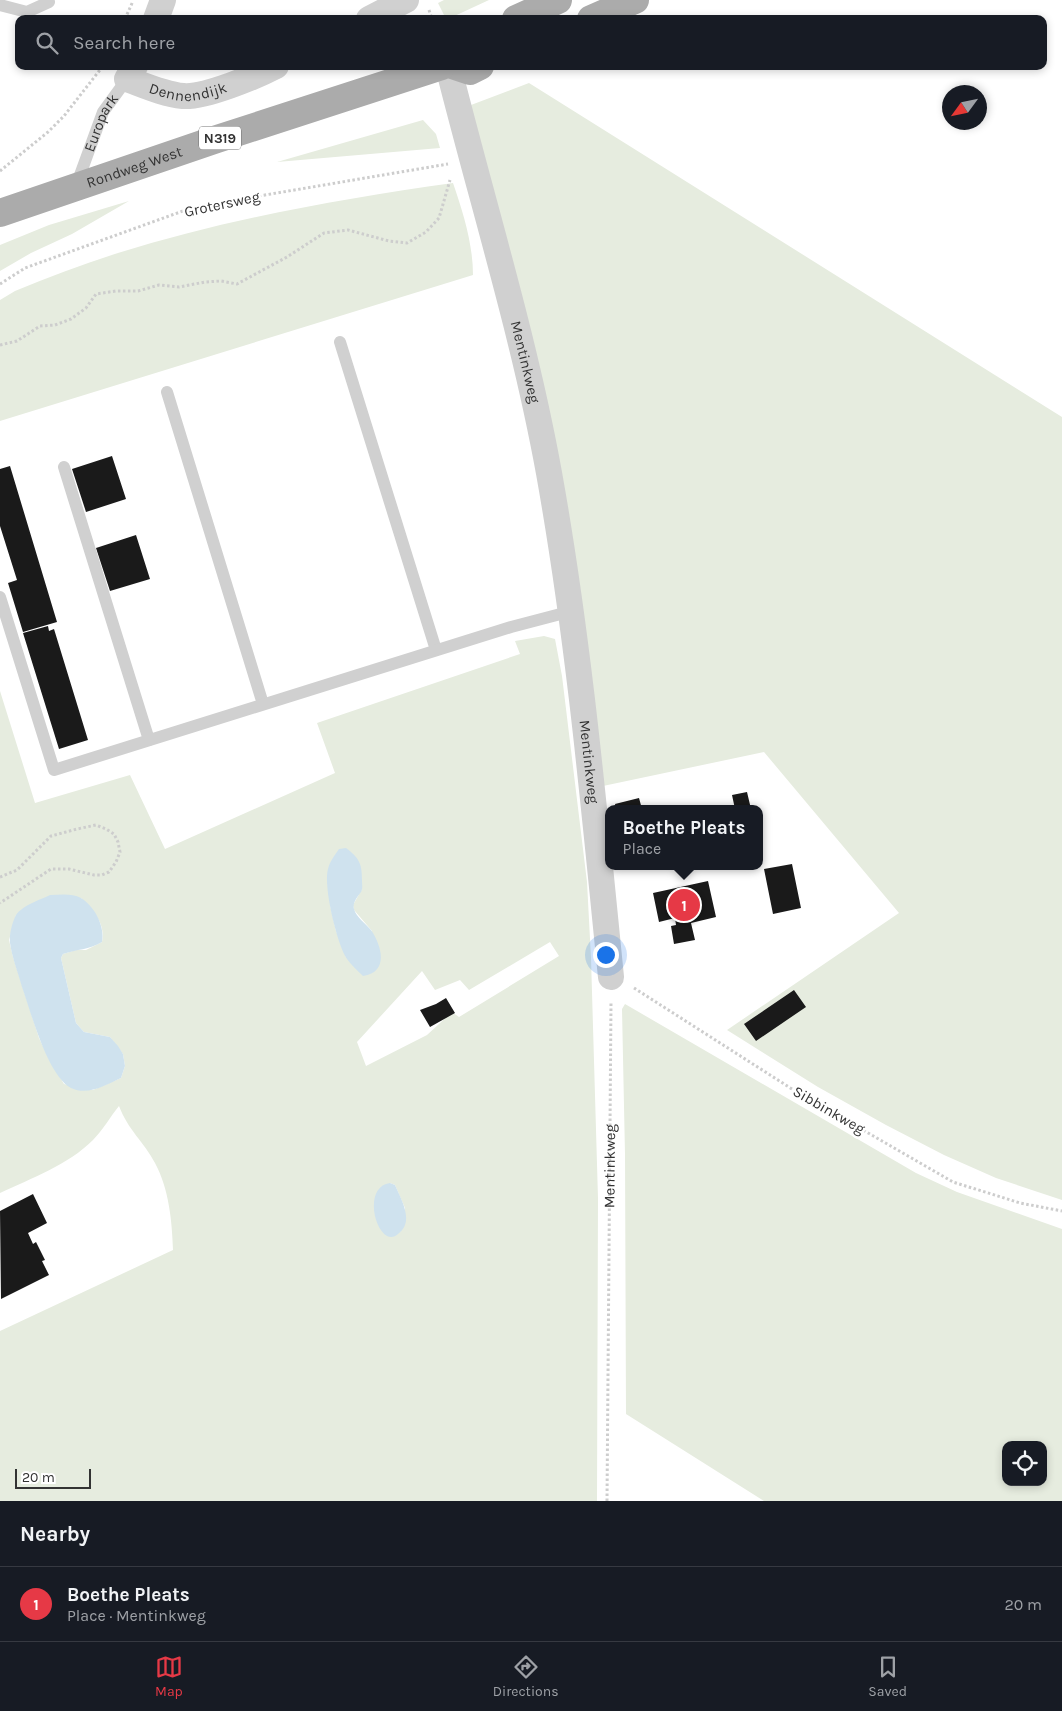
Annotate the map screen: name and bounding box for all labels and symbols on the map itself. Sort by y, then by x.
street label: Dennendijk [147,78,229,105]
north arrow [942,85,987,130]
street label: Europark [80,90,122,154]
road number: N319 [199,126,241,150]
street label: Rondweg West [84,142,185,192]
street label: Grotersweg [182,187,262,221]
street label: Mentinkweg [507,319,544,405]
street label: Mentinkweg [575,719,603,805]
pin: 1 [668,886,700,924]
your location [593,942,619,968]
street label: Sibbinkweg [790,1082,869,1138]
street label: Mentinkweg [600,1123,619,1208]
scale bar [15,1466,91,1489]

